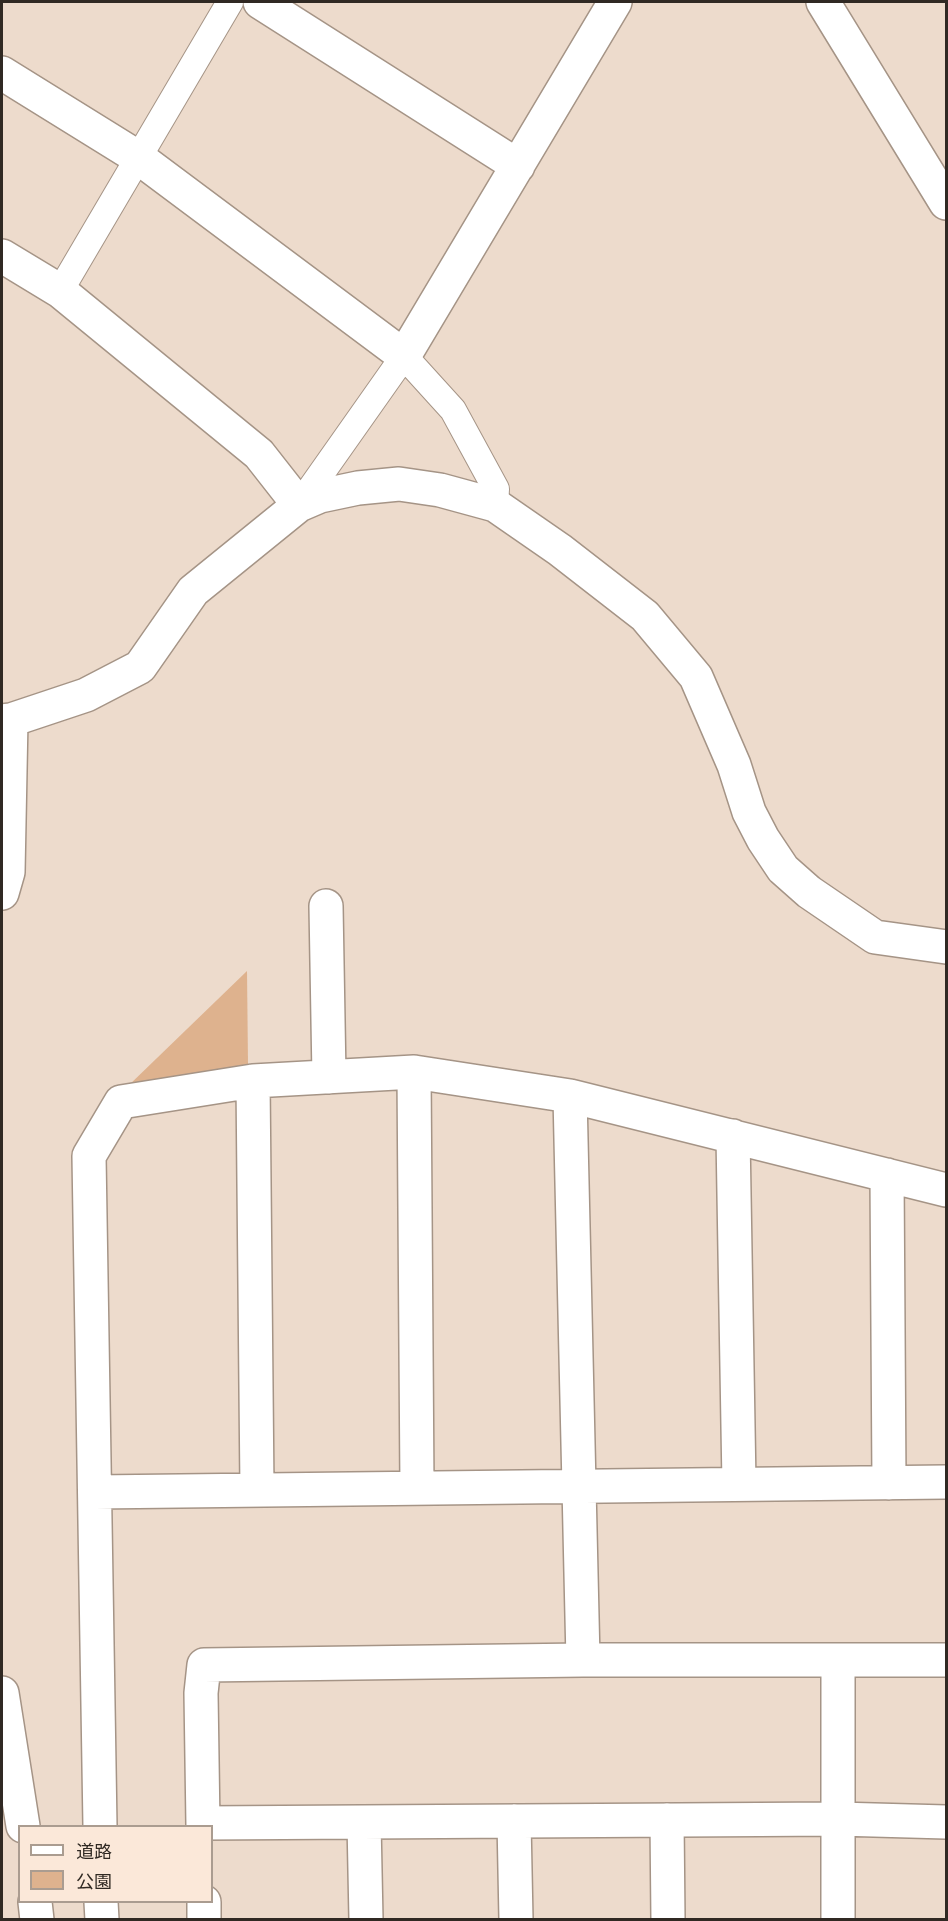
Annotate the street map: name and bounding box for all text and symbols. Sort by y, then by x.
legend [18,1825,213,1903]
text: 道路 [76,1840,112,1863]
text: 公園 [76,1870,112,1893]

